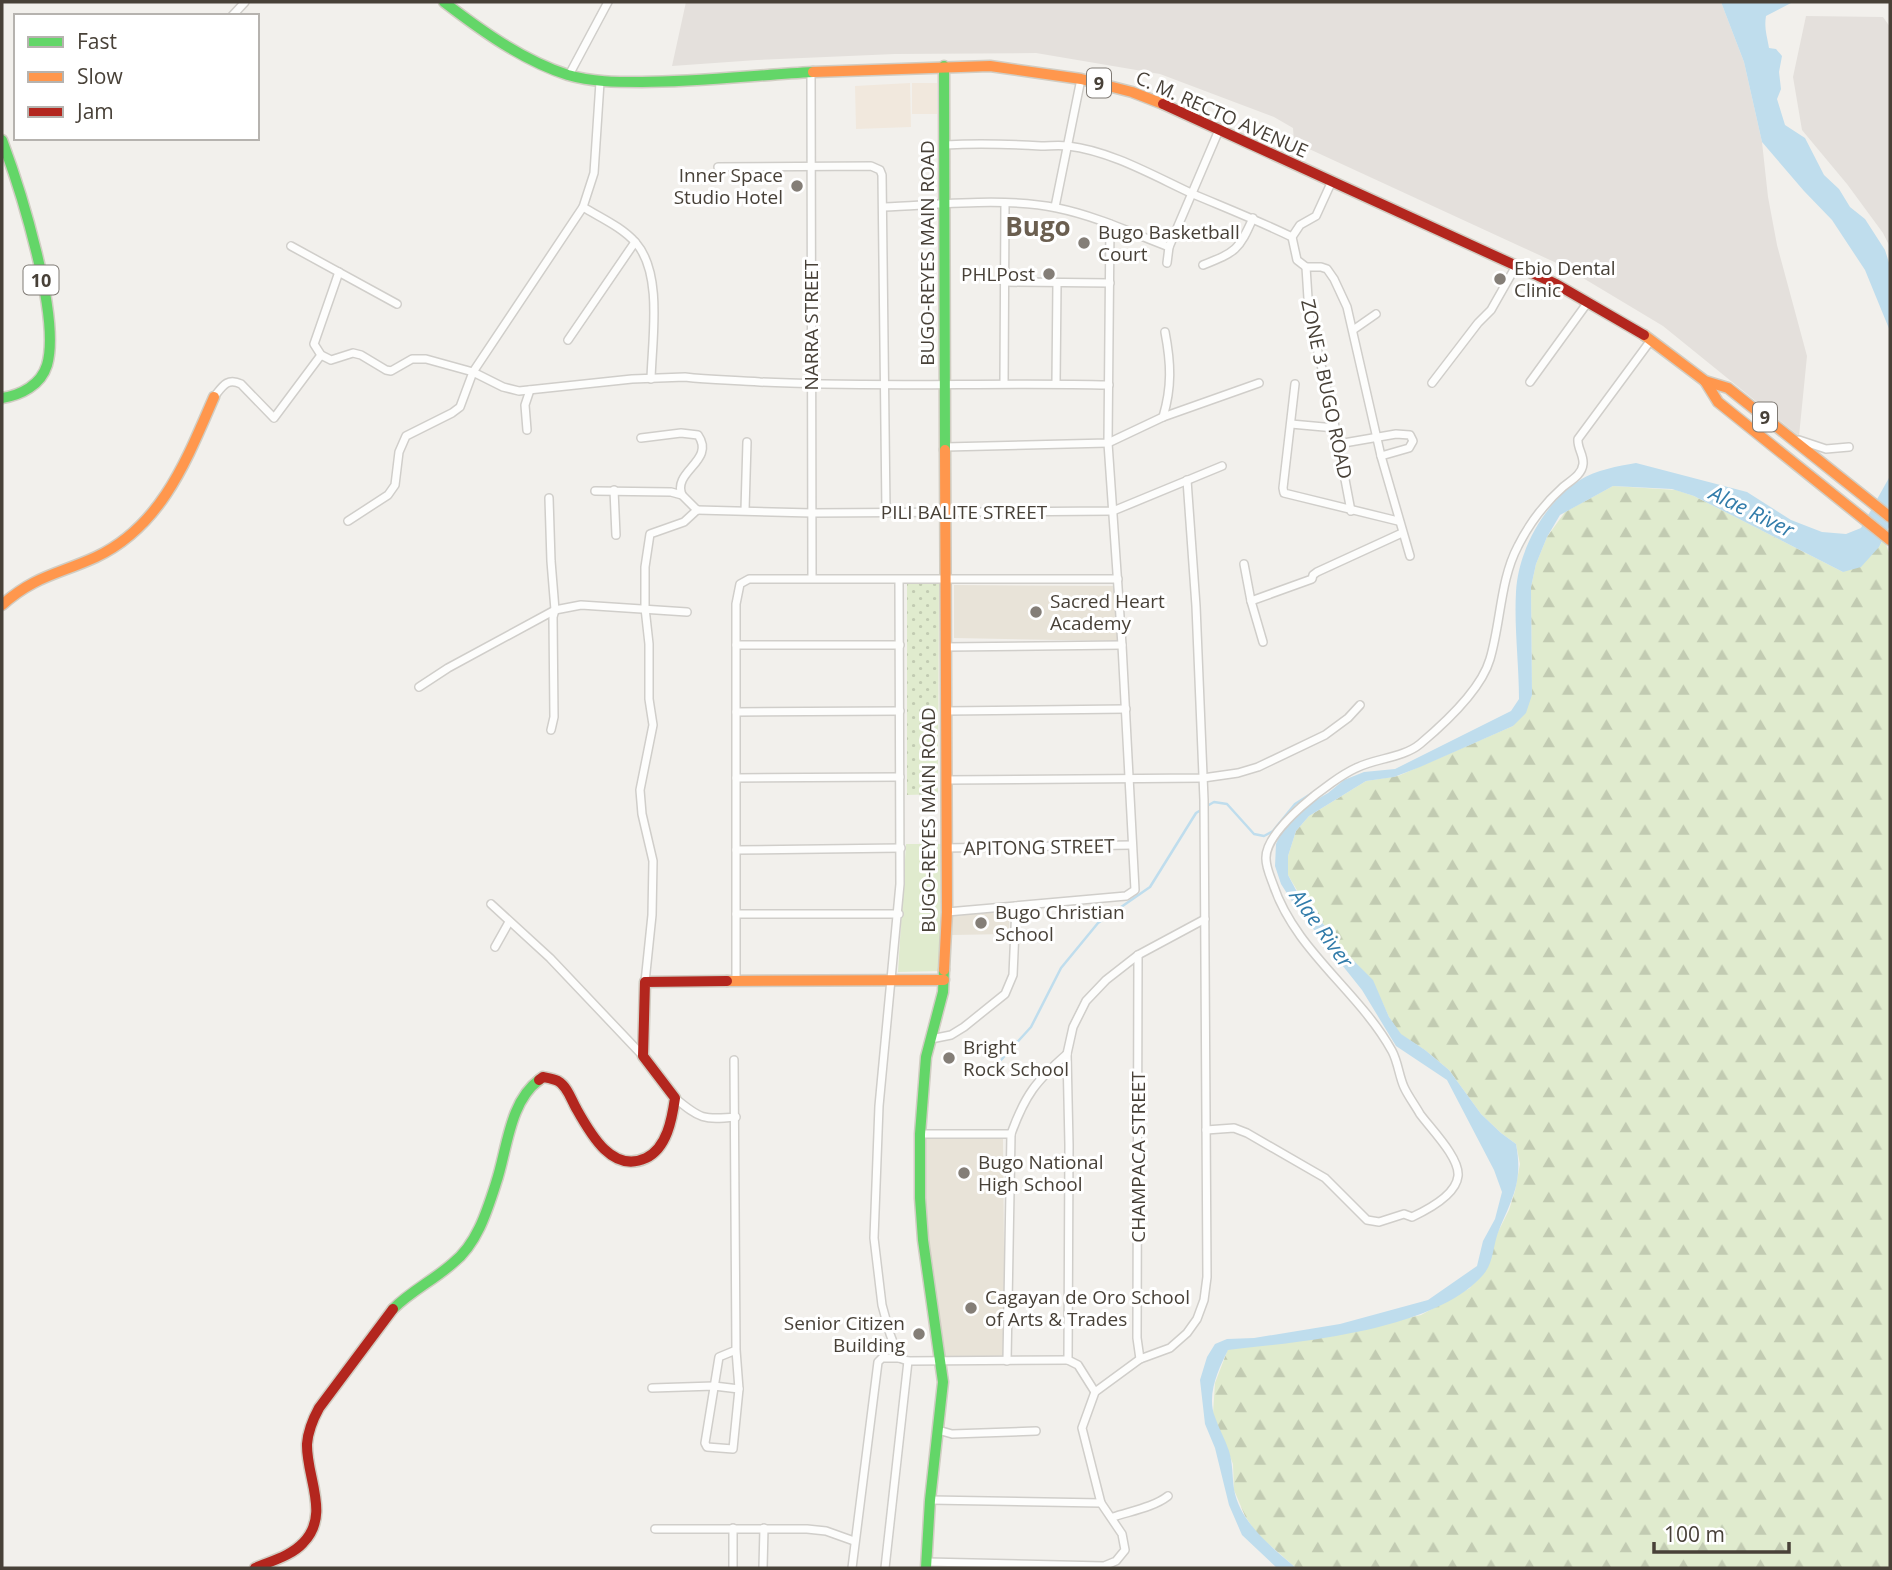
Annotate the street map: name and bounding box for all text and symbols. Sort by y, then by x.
legend [14,14,259,140]
text: Fast [77,27,117,55]
text: Slow [77,62,123,90]
street label: C. M. RECTO AVENUE [1132,64,1312,164]
road number: 9 [1087,68,1111,98]
text: Jam [75,97,114,125]
street label: BUGO-REYES MAIN ROAD [914,140,940,366]
place label: Inner Space Studio Hotel [674,162,783,210]
marker: Inner Space Studio Hotel [789,178,805,194]
district label: Bugo [1005,208,1071,244]
place label: Bugo Basketball Court [1098,219,1240,267]
marker: Bugo Basketball Court [1076,235,1092,251]
place label: Ebio Dental Clinic [1514,255,1616,303]
street label: NARRA STREET [798,259,824,390]
place label: PHLPost [961,261,1035,287]
road number: 10 [23,266,58,294]
marker: PHLPost [1041,266,1057,282]
marker: Ebio Dental Clinic [1492,271,1508,287]
street label: ZONE 3 BUGO ROAD [1295,297,1359,481]
road number: 9 [1753,402,1777,432]
water label: Alae River [1703,478,1799,544]
street label: PILI BALITE STREET [881,499,1048,525]
place label: Sacred Heart Academy [1050,588,1165,636]
marker: Sacred Heart Academy [1028,604,1044,620]
street label: BUGO-REYES MAIN ROAD [915,707,941,933]
street label: APITONG STREET [963,833,1115,861]
water label: Alae River [1283,882,1360,973]
place label: Bugo Christian School [995,899,1125,947]
marker: Bugo Christian School [973,915,989,931]
place label: Bright Rock School [963,1034,1069,1082]
marker: Bright Rock School [941,1050,957,1066]
street label: CHAMPACA STREET [1125,1071,1151,1243]
place label: Bugo National High School [978,1149,1103,1197]
marker: Bugo National High School [956,1165,972,1181]
place label: Cagayan de Oro School of Arts & Trades [985,1284,1190,1332]
marker: Cagayan de Oro School of Arts & Trades [963,1300,979,1316]
place label: Senior Citizen Building [784,1310,905,1358]
marker: Senior Citizen Building [911,1326,927,1342]
scale bar [1654,1510,1789,1554]
text: 100 m [1664,1520,1725,1548]

